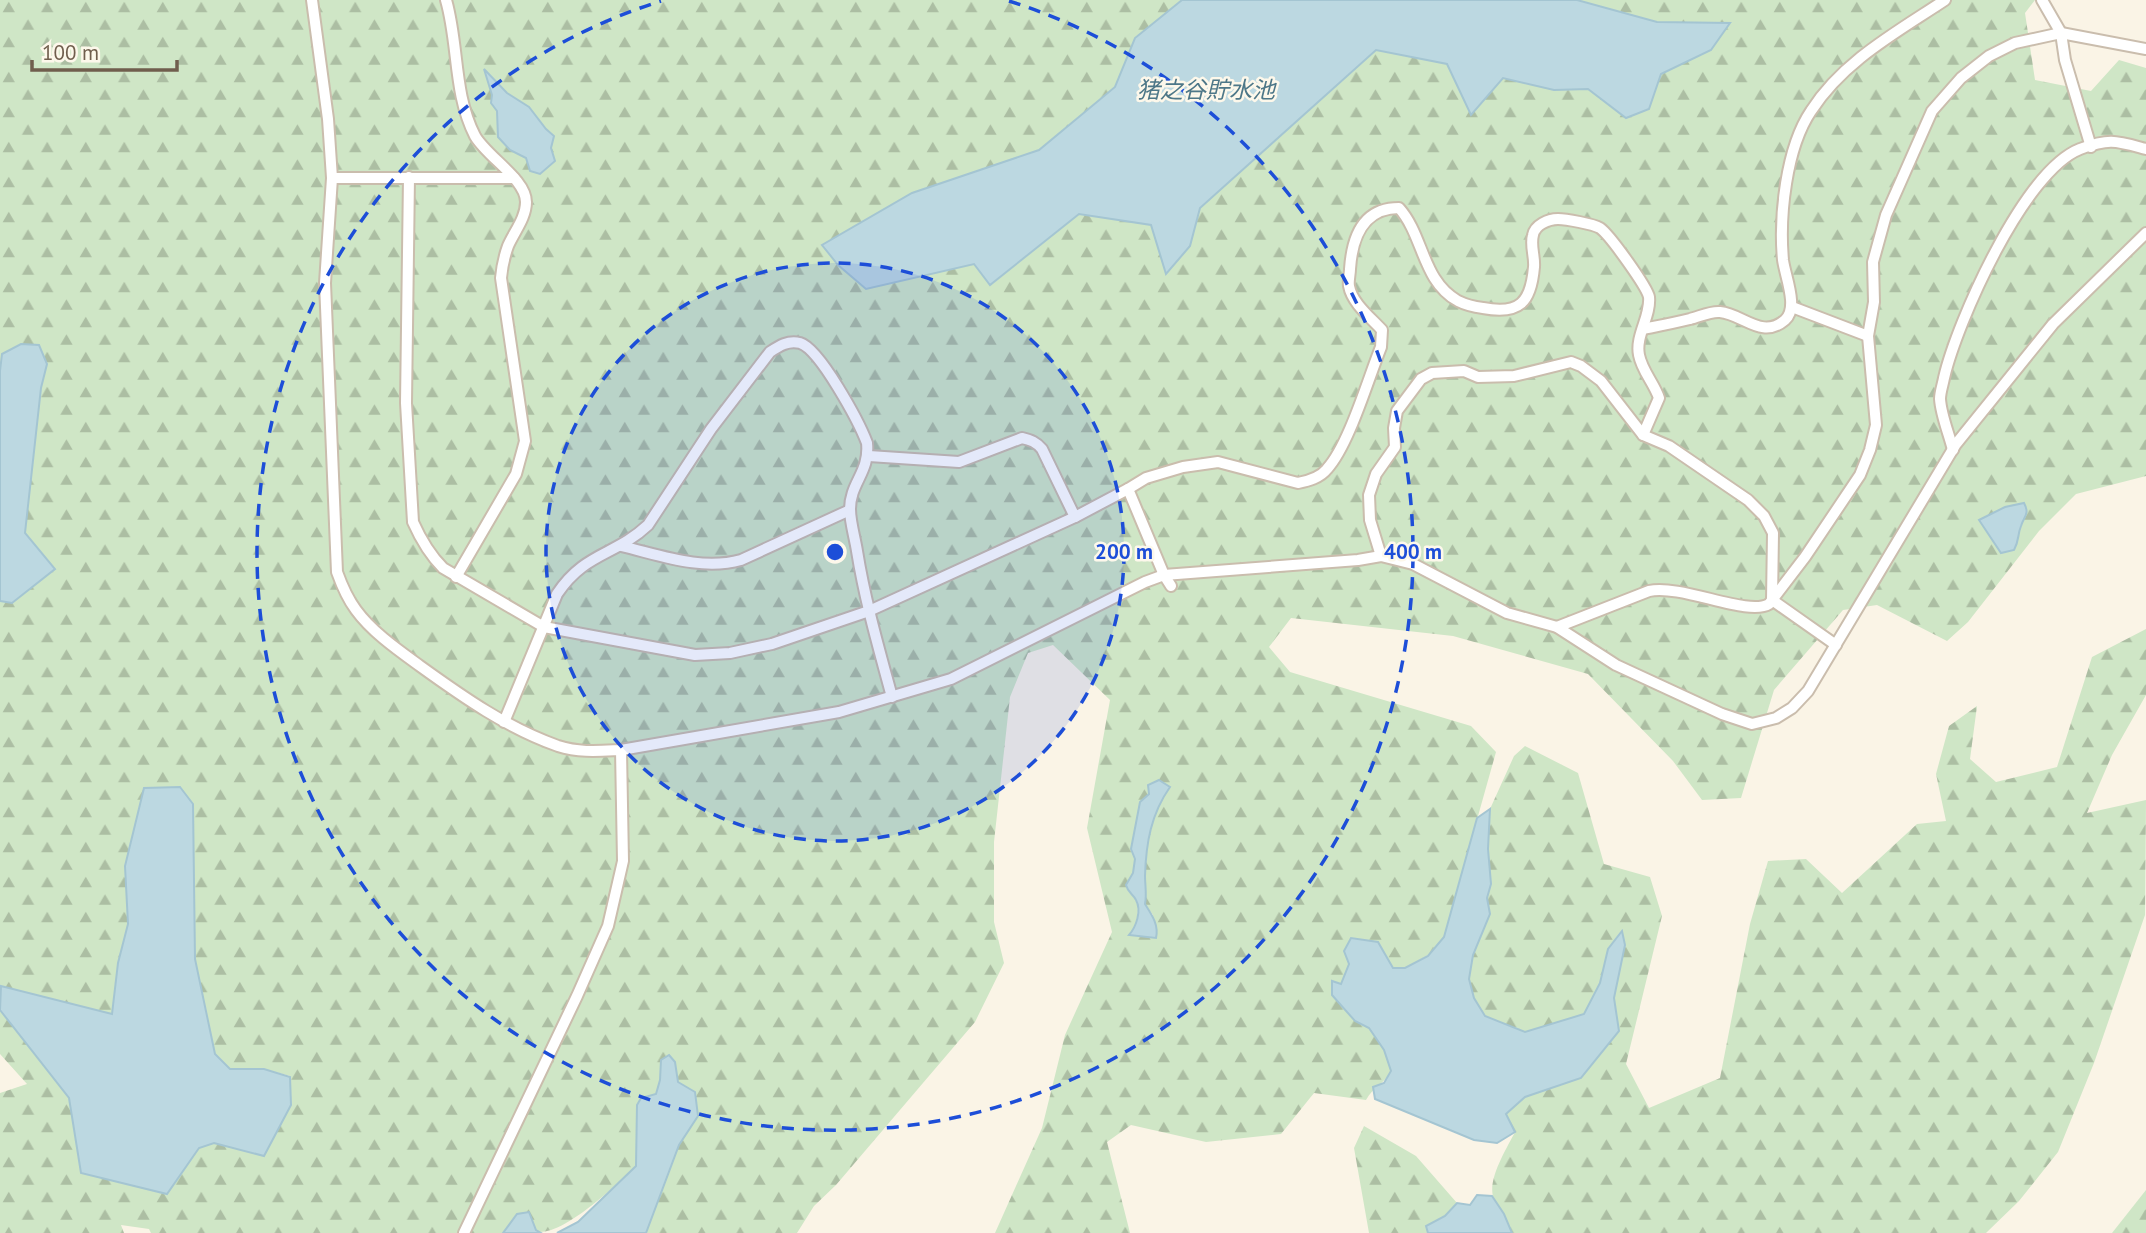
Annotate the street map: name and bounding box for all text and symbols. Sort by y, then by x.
scale bar [32,28,177,72]
text: 100 m [42,39,99,66]
water label: 猪之谷貯水池 [1137,75,1277,104]
text: 200 m [1095,538,1153,565]
text: 400 m [1384,538,1442,565]
centre of rings [823,540,847,564]

